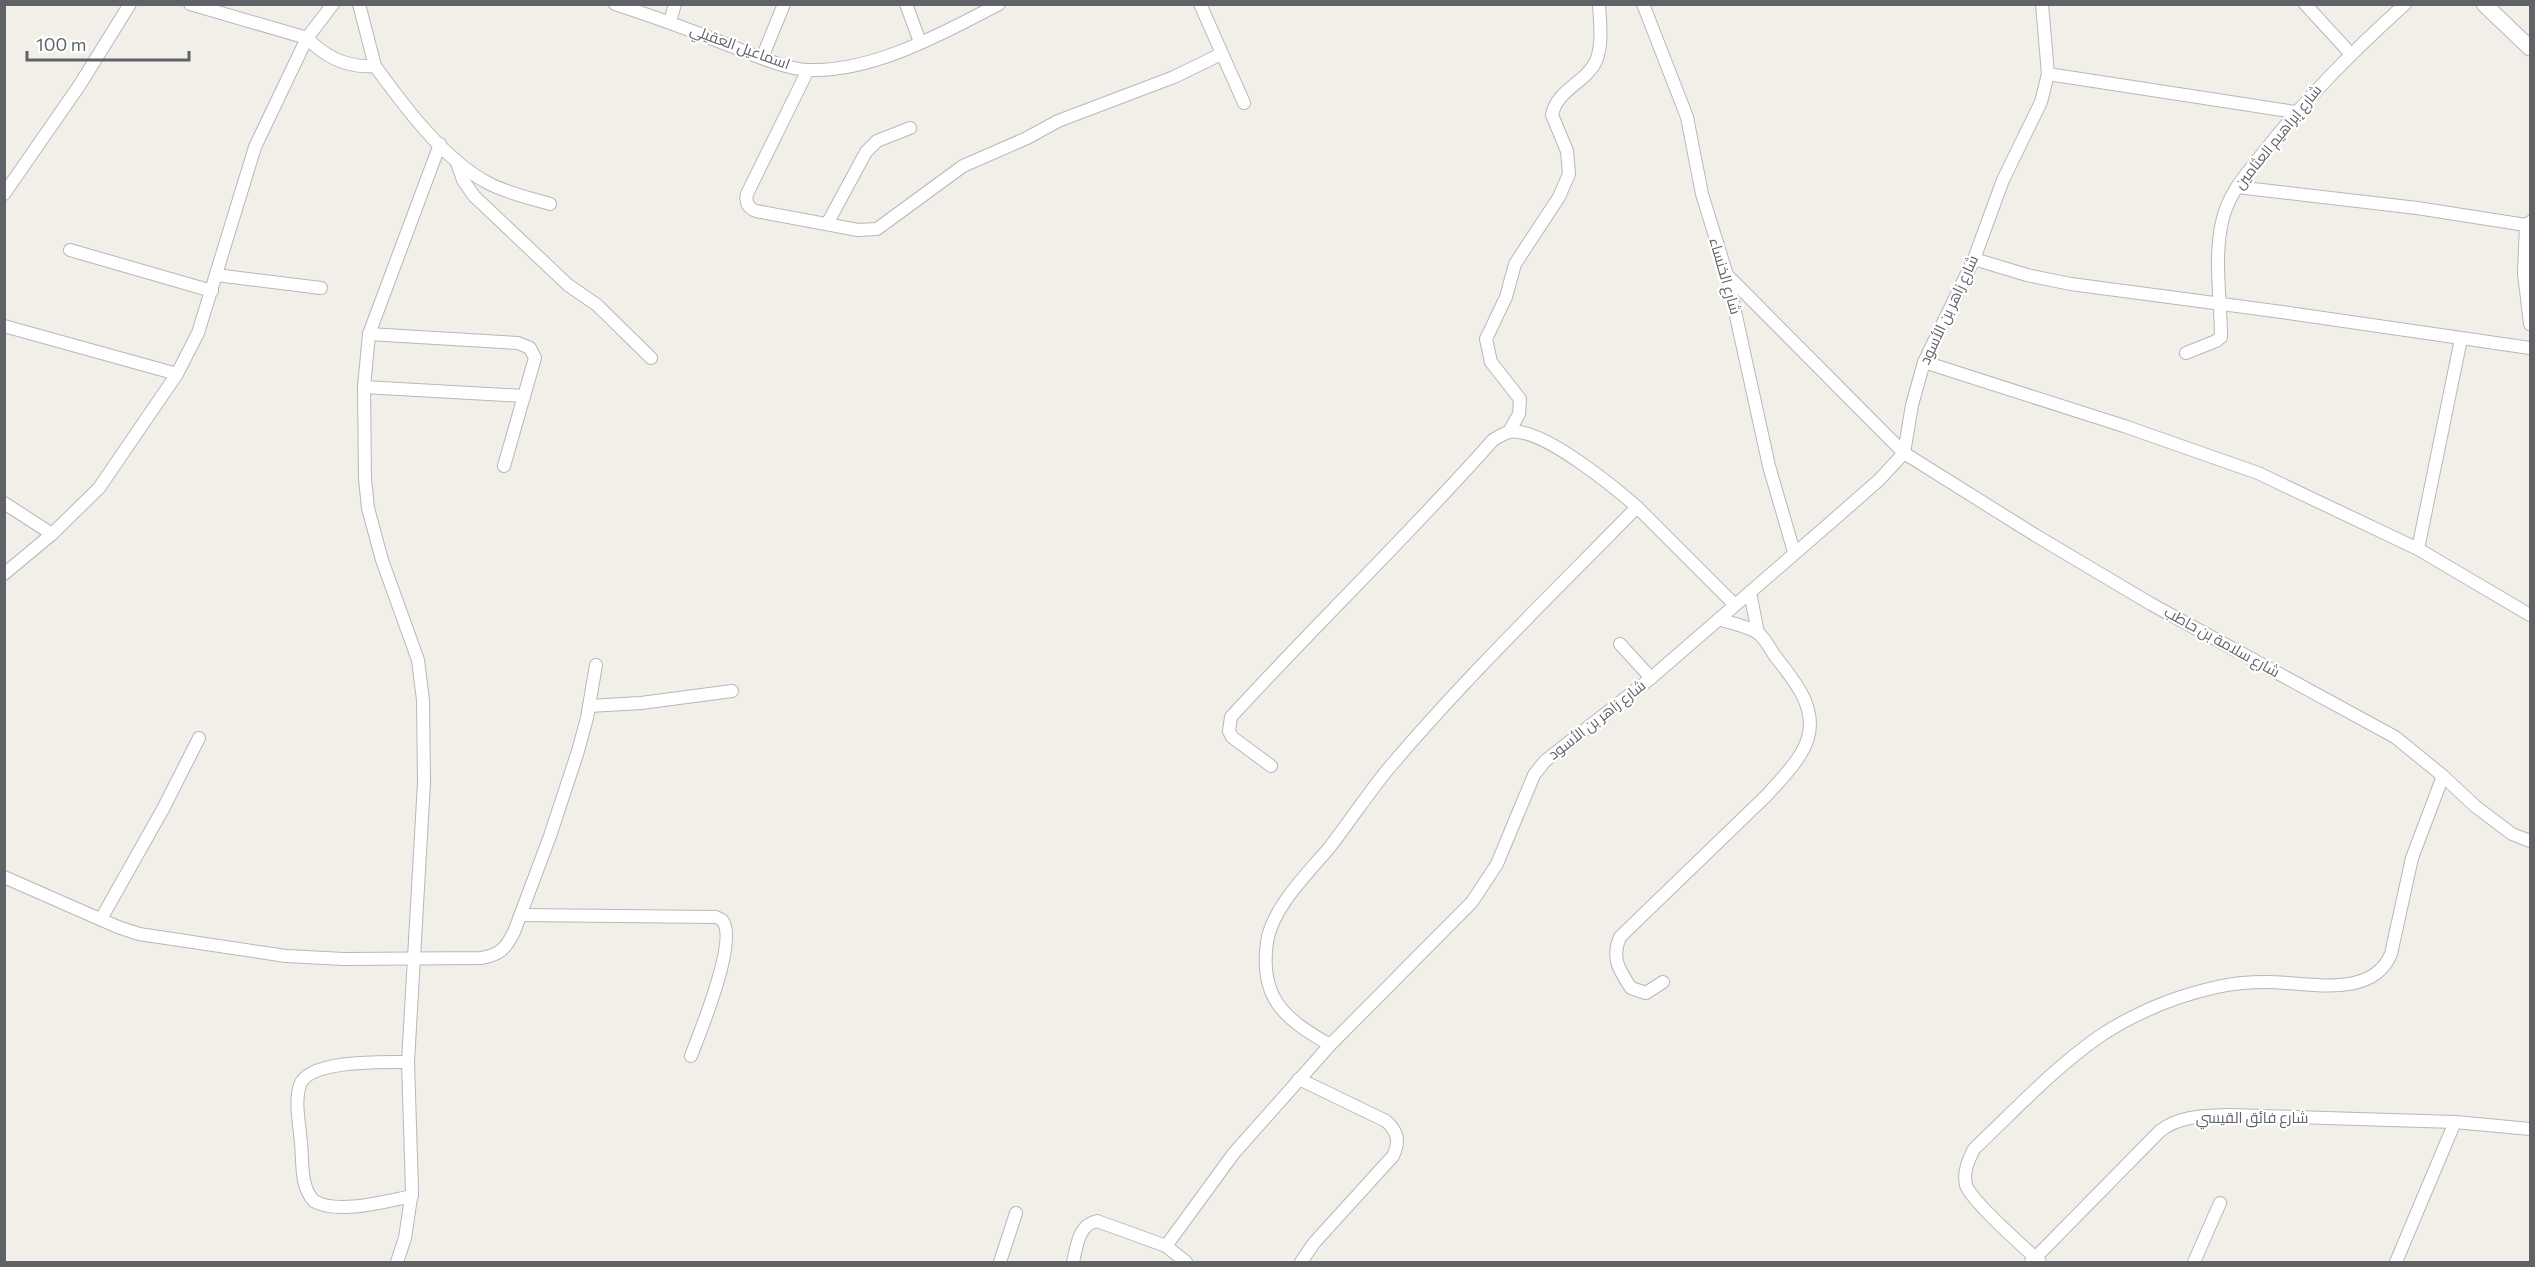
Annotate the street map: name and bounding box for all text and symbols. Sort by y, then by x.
street label: اسماعيل العقيلي [687,20,793,76]
scale bar [27,24,189,62]
text: 100 m [36,33,86,55]
street label: شارع إبراهيم العثامين [2230,81,2327,194]
street label: شارع الخنساء [1704,235,1746,317]
street label: شارع زاهر بن الأسود [1915,252,1984,368]
street label: شارع سلامة بن حاطب [2160,602,2283,683]
street label: شارع زاهر بن الأسود [1544,676,1651,765]
street label: شارع فائق القيسي [2196,1108,2308,1130]

